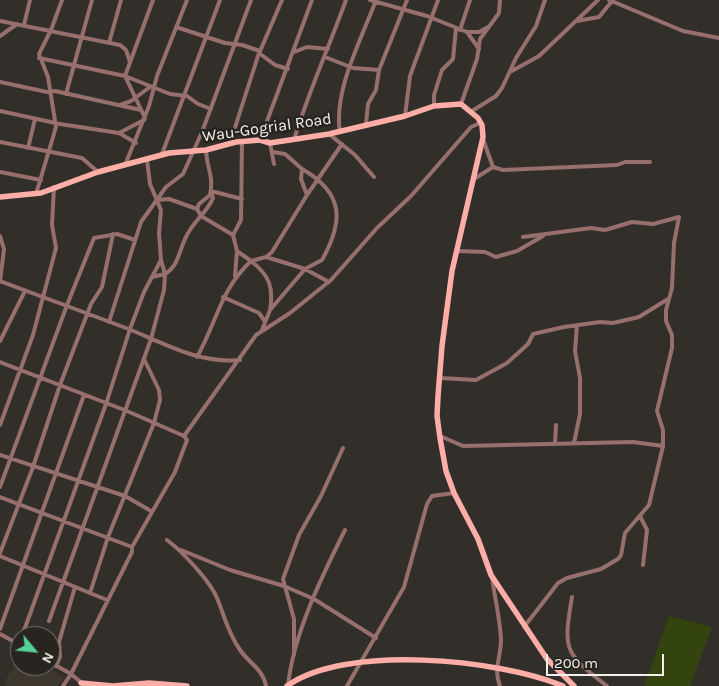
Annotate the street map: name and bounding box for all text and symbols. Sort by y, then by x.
street label: Wau-Gogrial Road [201,109,333,147]
north arrow [10,626,60,676]
scale bar [549,644,666,676]
text: N [38,649,58,666]
text: 200 m [554,654,598,672]

